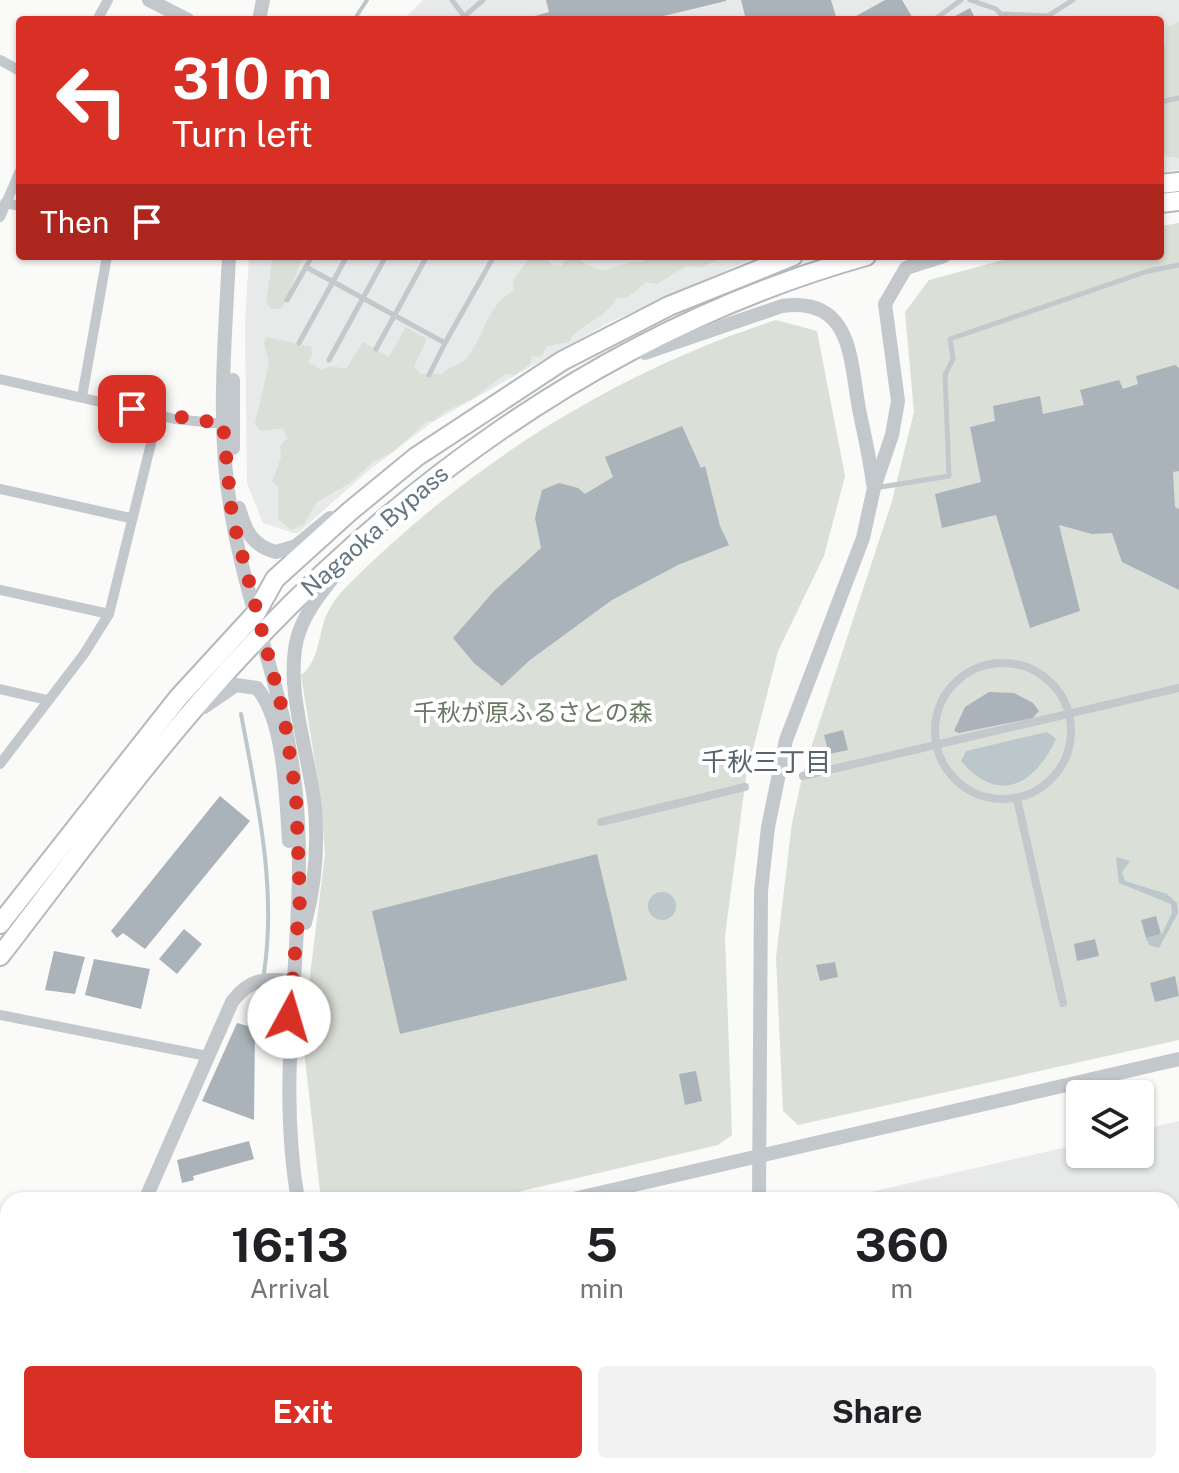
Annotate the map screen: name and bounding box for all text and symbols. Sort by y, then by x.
text: 310 m [172,46,332,112]
icon: left [40,48,144,152]
text: Turn left [172,113,313,155]
icon: arrive [125,200,169,244]
text: Then [40,204,109,240]
pin [98,375,166,443]
icon: arrive [110,387,154,431]
street label: Nagaoka Bypass [295,459,453,602]
park label: 千秋が原ふるさとの森 [413,698,653,726]
district label: 千秋三丁目 [701,746,831,777]
position arrow [247,975,331,1059]
map controls [1066,1080,1154,1168]
button: layers [1066,1080,1154,1168]
text: 16:13 [231,1216,349,1273]
text: 5 [585,1216,618,1273]
text: 360 [855,1216,949,1273]
text: Arrival [250,1273,330,1304]
text: min [580,1273,624,1304]
text: m [891,1273,913,1304]
button: Exit [24,1366,582,1458]
button: Share [598,1366,1156,1458]

